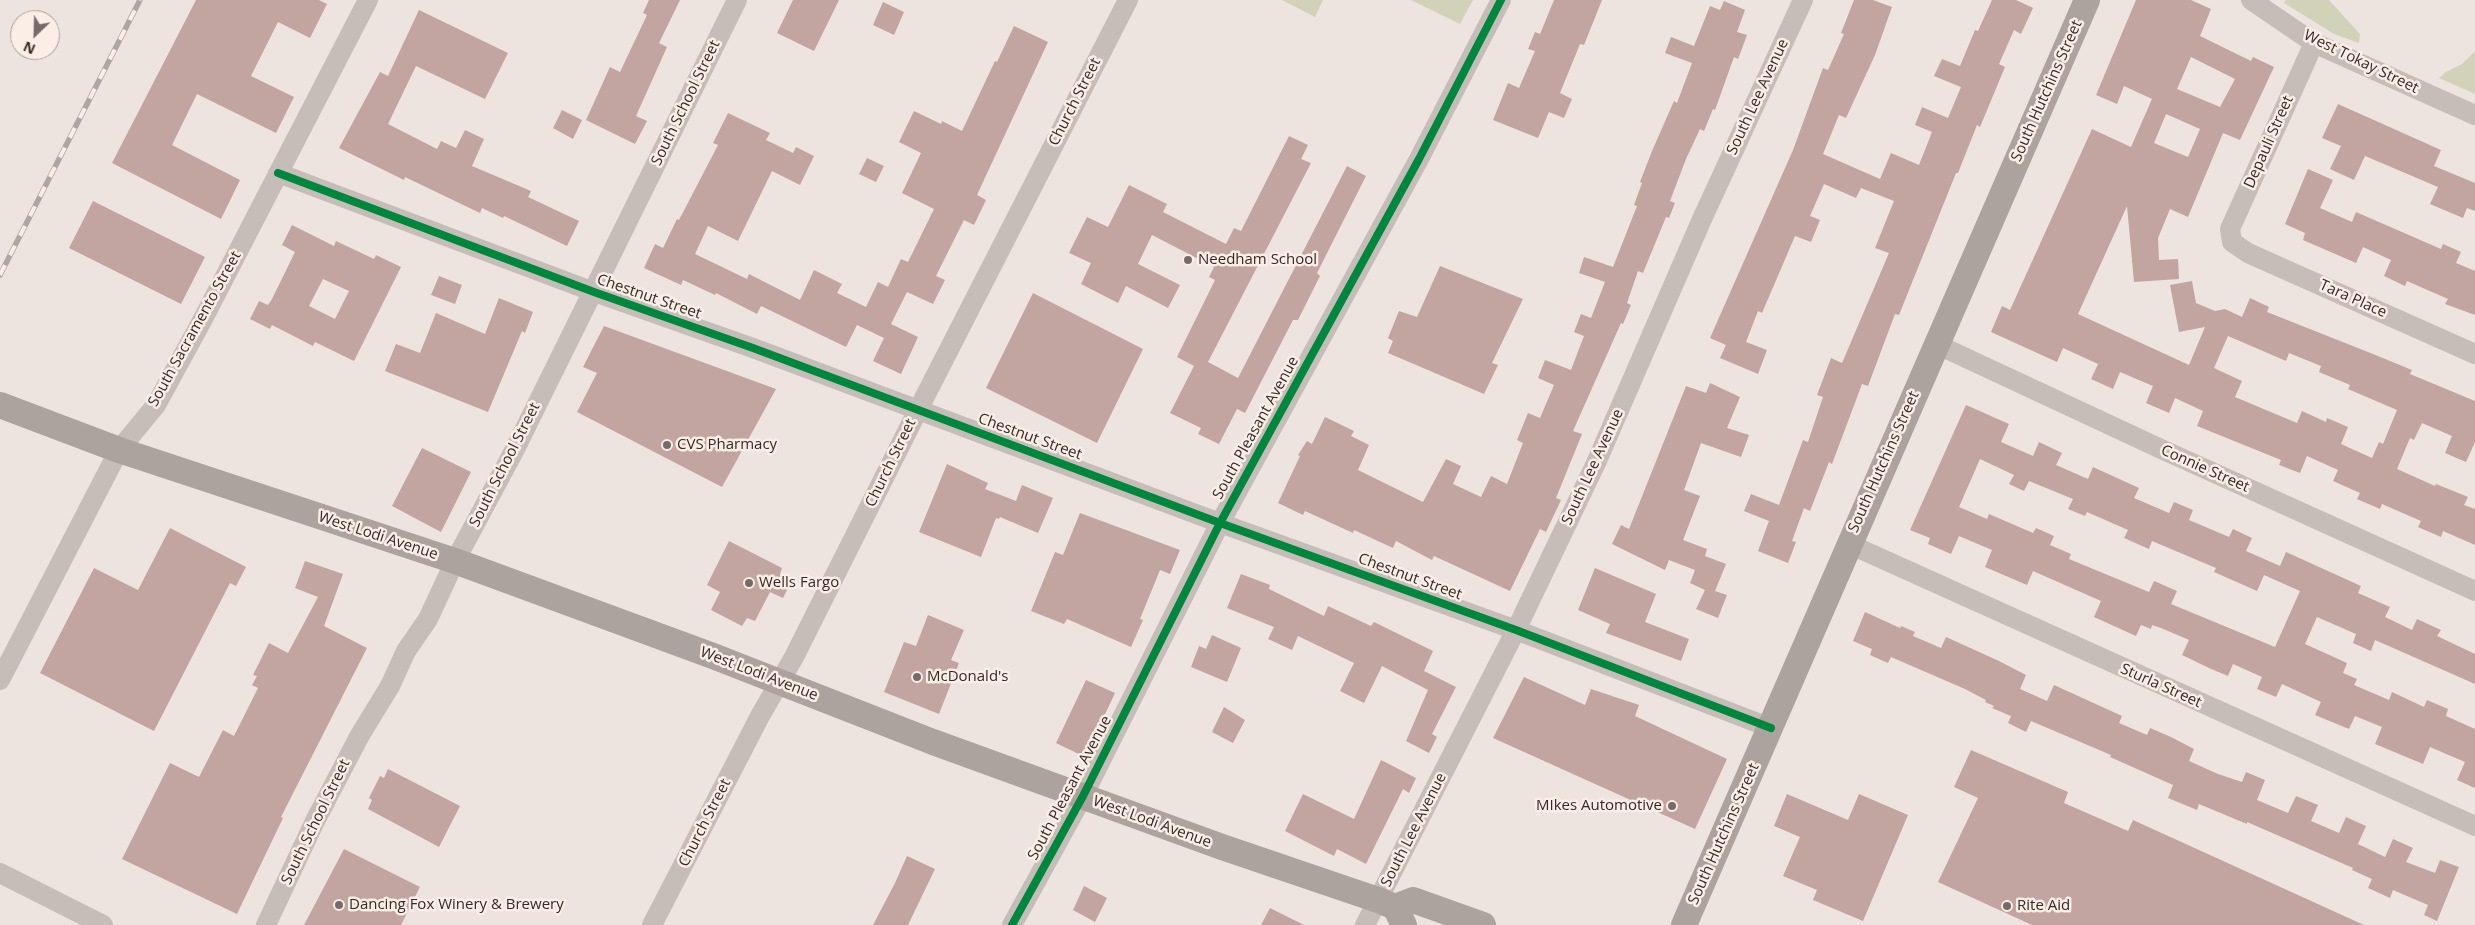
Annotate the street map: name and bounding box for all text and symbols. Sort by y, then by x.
north arrow [10,10,60,60]
street label: South Hutchins Street [2008,18,2086,164]
street label: West Tokay Street [2301,26,2421,98]
street label: South Lee Avenue [1723,36,1793,158]
text: N [20,37,38,59]
street label: South School Street [648,37,724,169]
street label: Church Street [1045,55,1105,149]
street label: Depauli Street [2241,93,2297,191]
street label: South Sacramento Street [145,248,245,410]
place label: Needham School [1198,251,1317,269]
marker: Needham School [1182,254,1194,266]
street label: Chestnut Street [594,271,704,323]
street label: Tara Place [2317,276,2389,322]
street label: South Pleasant Avenue [1209,353,1303,503]
street label: South Hutchins Street [1845,389,1923,535]
street label: South School Street [466,400,544,530]
street label: South Lee Avenue [1558,406,1628,528]
street label: Chestnut Street [976,410,1084,464]
street label: Church Street [862,416,920,510]
place label: CVS Pharmacy [677,436,777,454]
marker: CVS Pharmacy [661,439,673,451]
street label: Connie Street [2158,441,2252,497]
street label: West Lodi Avenue [316,508,440,564]
street label: Chestnut Street [1356,550,1464,604]
place label: Wells Fargo [759,574,839,592]
marker: Wells Fargo [743,577,755,589]
street label: West Lodi Avenue [698,643,820,705]
street label: Sturla Street [2118,660,2204,712]
place label: McDonald's [927,668,1009,686]
marker: McDonald's [911,671,923,683]
street label: South Pleasant Avenue [1024,713,1116,863]
street label: South School Street [278,756,354,888]
street label: South Hutchins Street [1685,761,1763,907]
street label: South Lee Avenue [1377,770,1451,890]
street label: Church Street [675,776,735,870]
street label: West Lodi Avenue [1090,792,1214,852]
place label: MIkes Automotive [1536,797,1662,815]
marker: MIkes Automotive [1666,800,1678,812]
place label: Dancing Fox Winery & Brewery [349,896,564,914]
place label: Rite Aid [2017,897,2070,915]
marker: Dancing Fox Winery & Brewery [333,899,345,911]
marker: Rite Aid [2001,900,2013,912]

